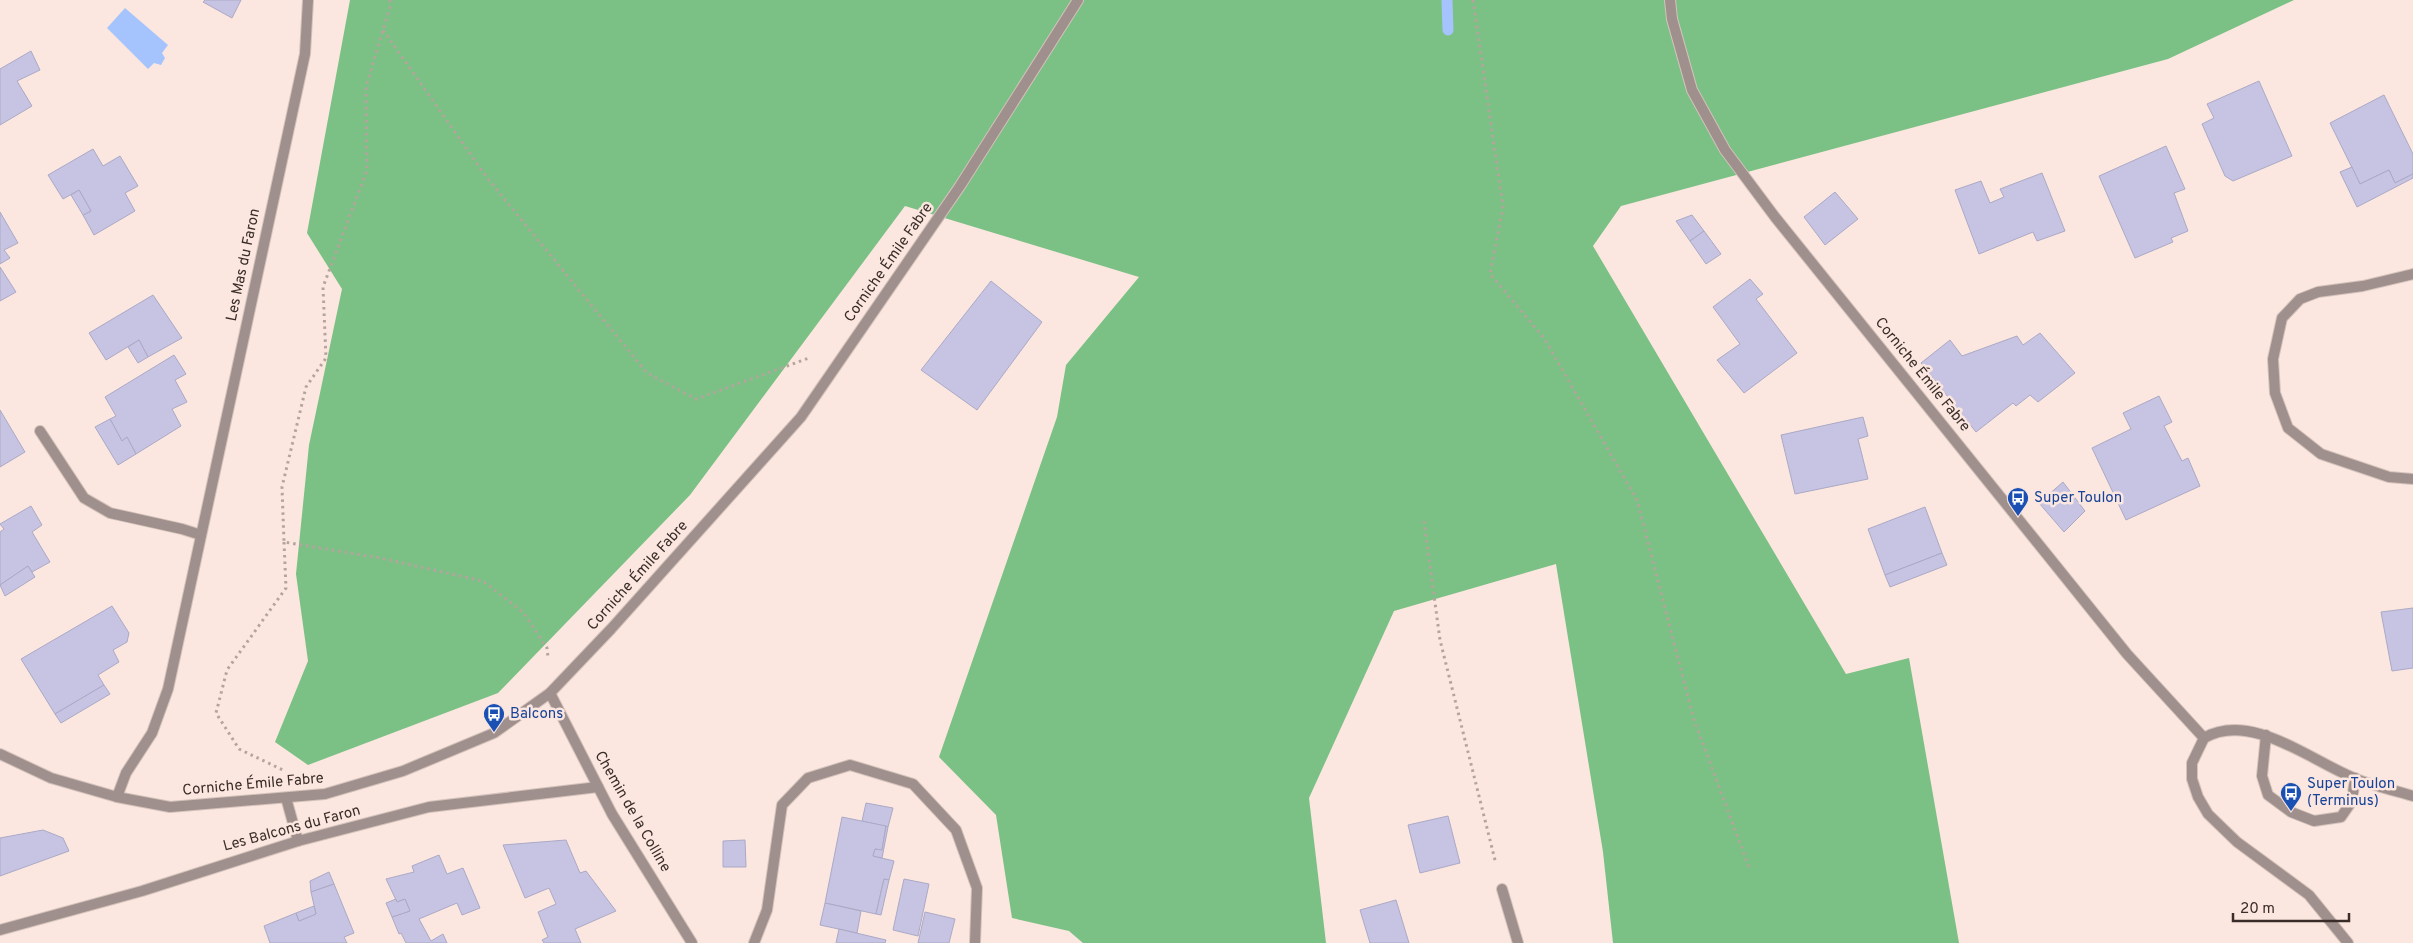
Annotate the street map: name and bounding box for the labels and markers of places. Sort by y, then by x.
bus stop icon: Super Toulon [2006,486,2030,517]
place label: Super Toulon [2034,489,2122,508]
bus stop icon: Balcons [482,702,506,733]
place label: Balcons [510,705,563,724]
place label: Super Toulon (Terminus) [2307,775,2395,811]
bus stop icon: Super Toulon (Terminus) [2279,781,2303,812]

